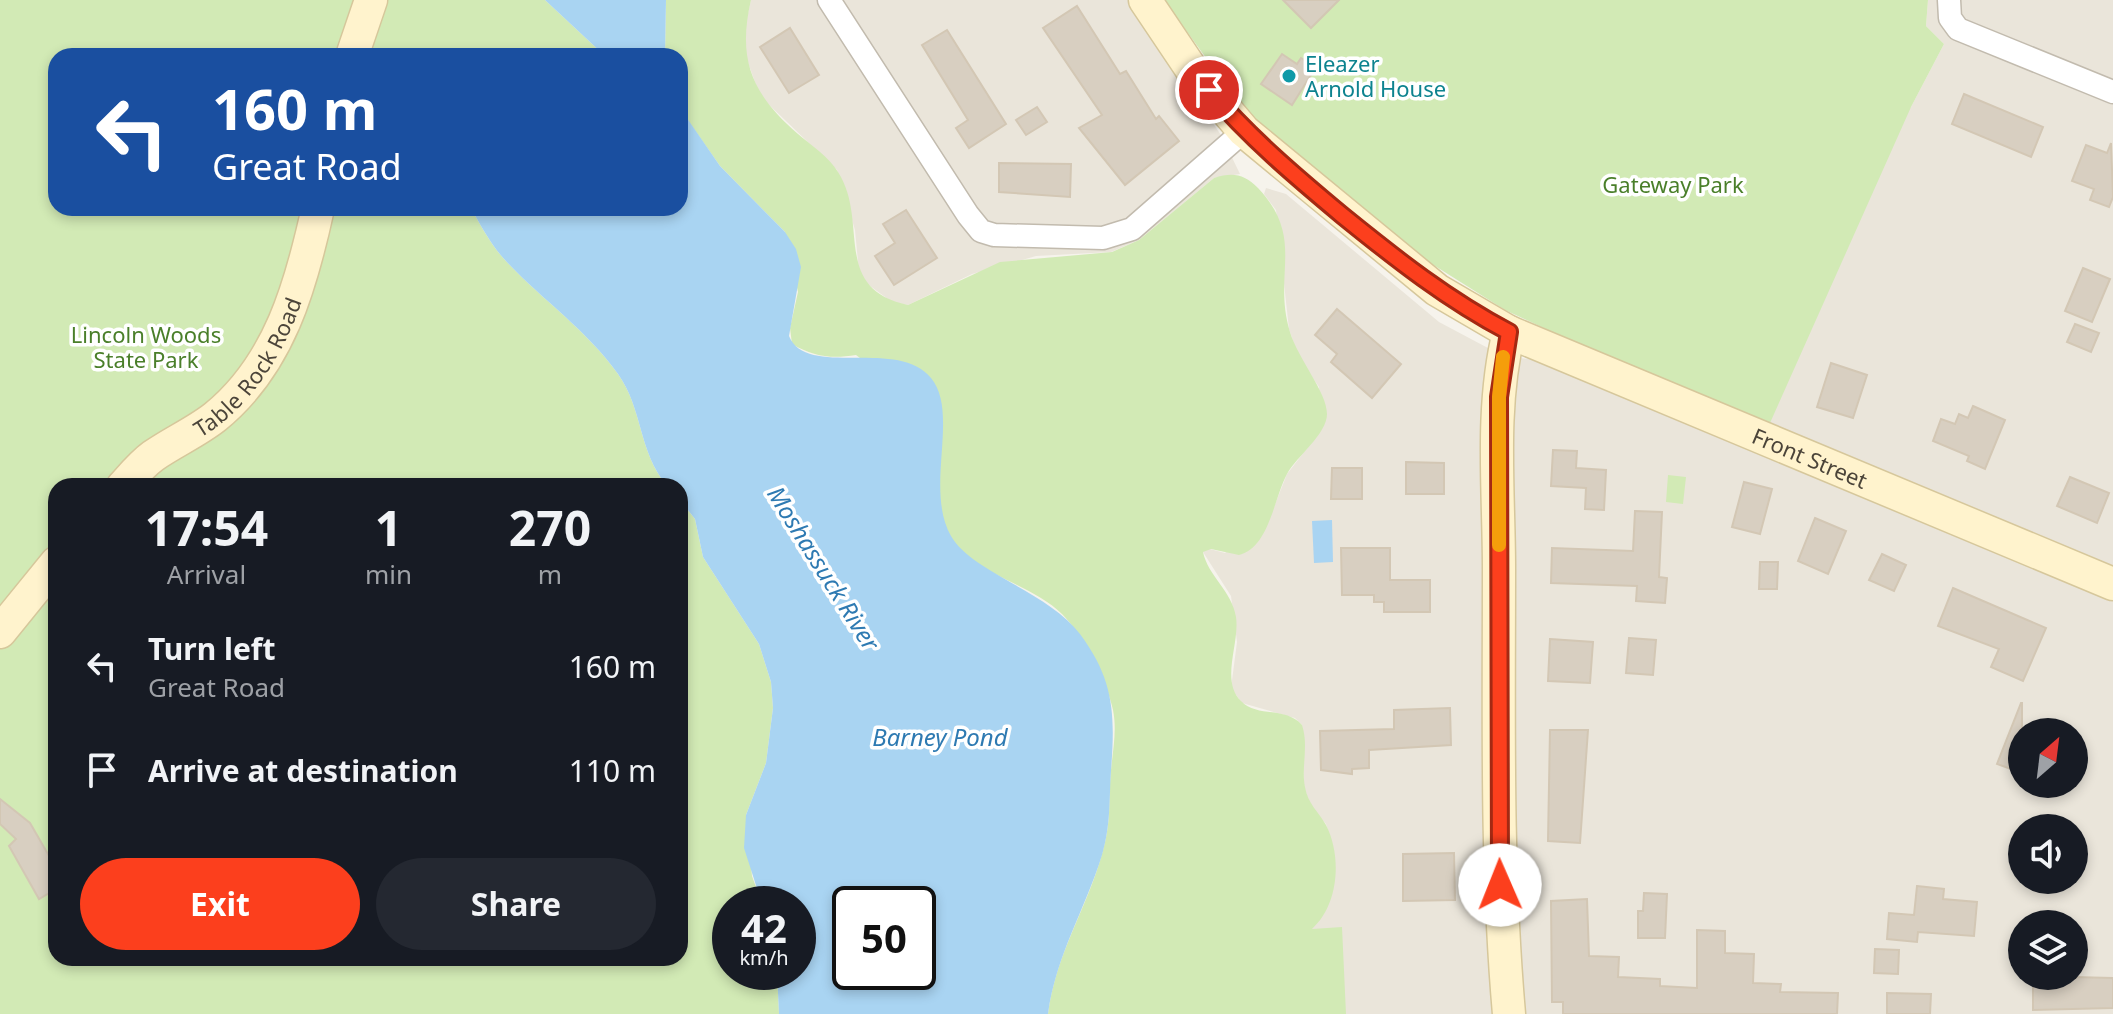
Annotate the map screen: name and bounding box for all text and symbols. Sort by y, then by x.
place label: Eleazer Arnold House [1305,48,1446,103]
pin [1175,56,1243,124]
marker: Eleazer Arnold House [1280,67,1298,85]
icon: arrive [1187,68,1231,112]
text: 160 m [212,70,377,146]
icon: left [80,80,184,184]
text: Great Road [212,142,402,191]
park label: Gateway Park [1602,169,1744,199]
street label: Table Rock Road [187,293,308,443]
park label: Lincoln Woods State Park [71,319,221,374]
street label: Front Street [1748,420,1872,495]
water label: Moshassuck River [760,480,889,658]
text: 17:54 [145,495,268,560]
text: 1 [375,495,402,560]
text: 270 [509,495,591,560]
text: Arrival [167,556,246,592]
text: min [365,556,412,592]
text: m [538,556,562,592]
text: Turn left [148,628,276,669]
icon: left [80,644,124,688]
text: 160 m [569,646,656,687]
text: Great Road [148,669,285,705]
north arrow [2008,718,2088,798]
map controls [2008,718,2088,990]
water label: Barney Pond [872,720,1009,753]
icon: arrive [80,748,124,792]
text: Arrive at destination [148,750,458,791]
text: 110 m [569,750,656,791]
button: sound [2008,814,2088,894]
position arrow [1458,843,1542,927]
button: Exit [80,858,360,950]
button: Share [376,858,656,950]
speed limit sign: 50 [832,886,936,990]
text: 42 [741,900,787,955]
button: layers [2008,910,2088,990]
text: km/h [739,944,789,971]

